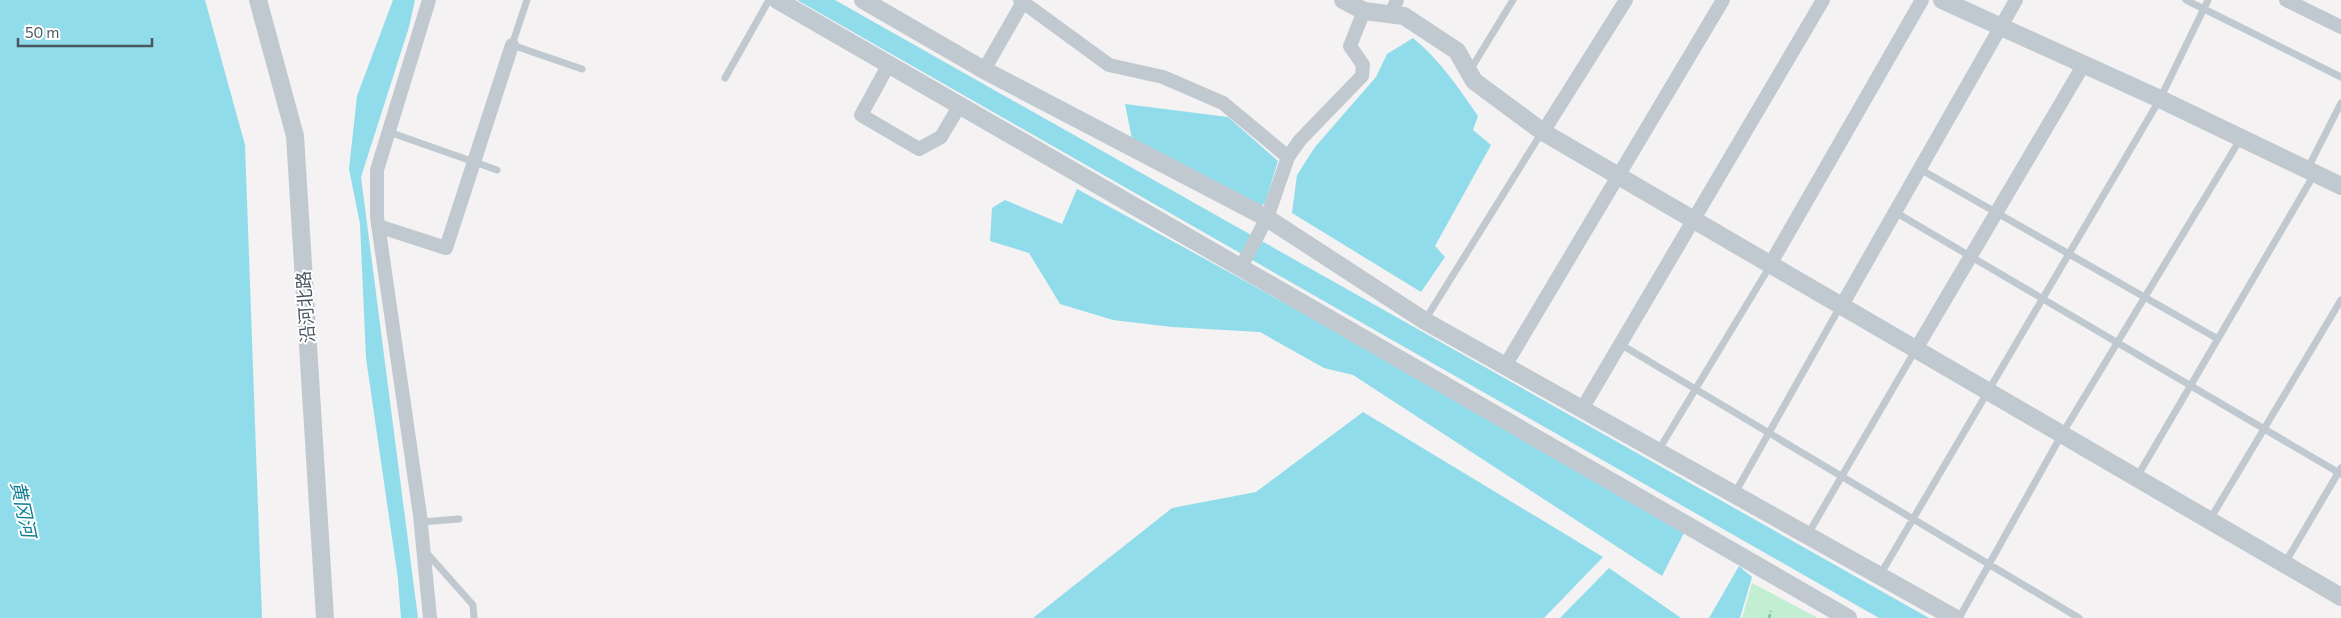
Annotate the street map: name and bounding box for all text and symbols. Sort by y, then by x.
scale bar [18,15,151,47]
text: 50 m [25,23,59,41]
street label: 沿河北路 [292,270,318,344]
water label: 黄冈河 [7,479,42,543]

